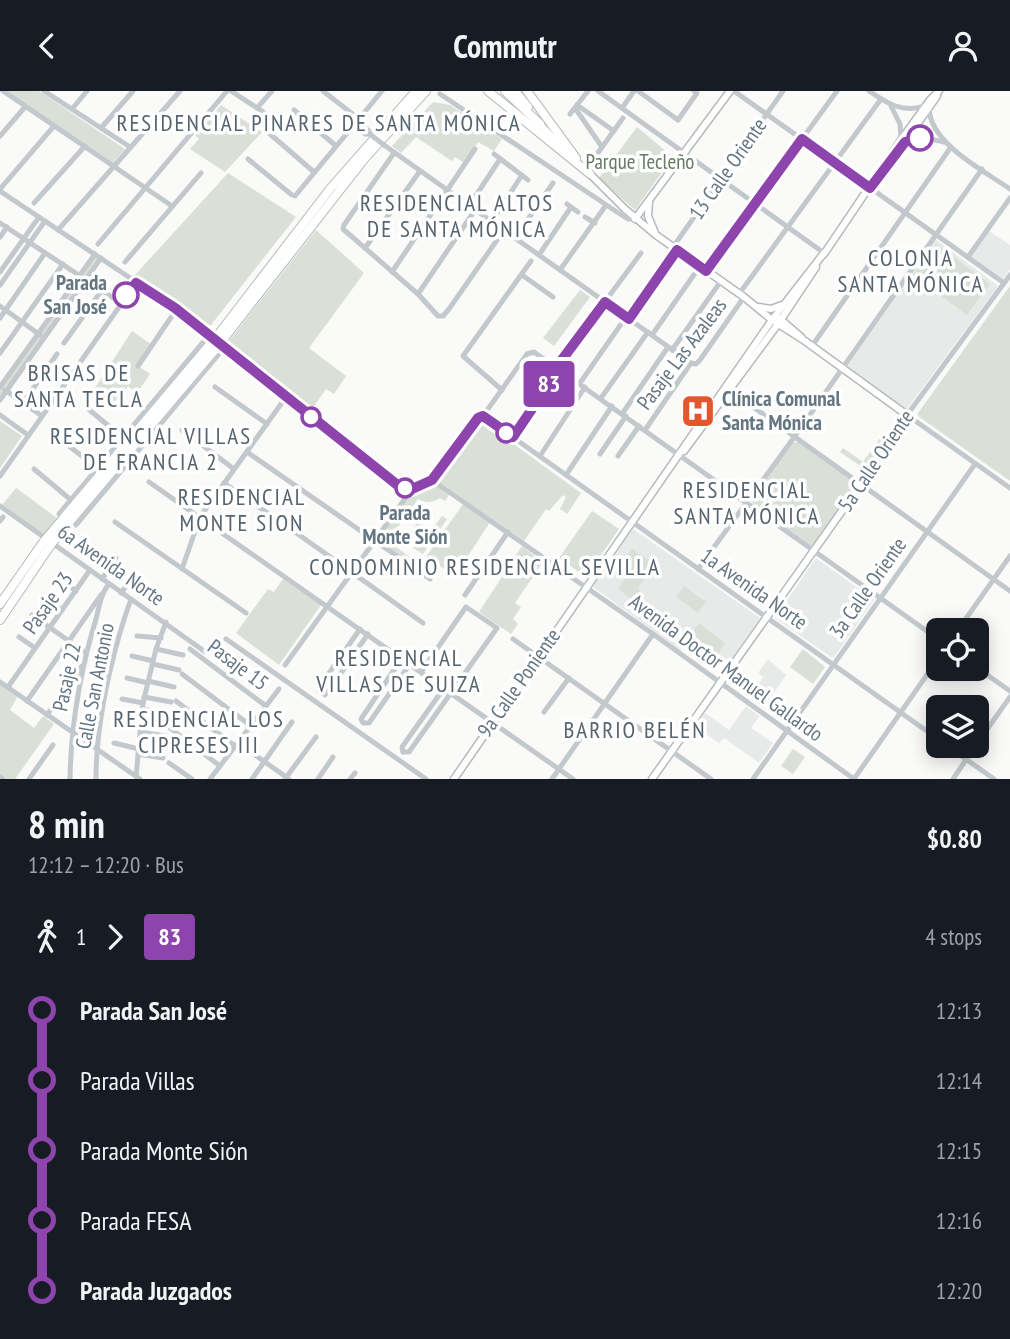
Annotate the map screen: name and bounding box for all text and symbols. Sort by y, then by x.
text: Commutr [453,25,557,67]
icon: back [28,27,66,65]
icon: person [944,27,982,65]
district label: RESIDENCIAL PINARES DE SANTA MÓNICA [116,108,522,137]
street label: 13 Calle Oriente [683,113,772,225]
unlabelled marker [907,125,933,151]
park label: Parque Tecleño [586,148,694,175]
district label: RESIDENCIAL ALTOS DE SANTA MÓNICA [360,188,554,243]
district label: COLONIA SANTA MÓNICA [838,243,984,298]
place label: Parada San José [44,269,107,320]
marker: Parada San José [113,282,139,308]
street label: Pasaje Las Azaleas [631,293,732,415]
district label: BRISAS DE SANTA TECLA [14,358,144,413]
line badge: 83 [518,361,580,407]
text: 83 [538,368,560,399]
place label: Clínica Comunal Santa Mónica [722,385,841,436]
hospital icon: Clínica Comunal Santa Mónica [679,392,717,430]
street label: 5a Calle Oriente [832,405,919,517]
unlabelled marker [301,407,321,427]
district label: RESIDENCIAL VILLAS DE FRANCIA 2 [50,421,252,476]
unlabelled marker [496,423,516,443]
district label: RESIDENCIAL SANTA MÓNICA [674,475,820,530]
marker: Parada Monte Sión [395,478,415,498]
district label: RESIDENCIAL MONTE SION [178,482,306,537]
place label: Parada Monte Sión [363,499,447,550]
street label: 6a Avenida Norte [53,518,170,611]
street label: 3a Calle Oriente [823,532,912,643]
street label: 1a Avenida Norte [696,542,813,635]
district label: CONDOMINIO RESIDENCIAL SEVILLA [309,552,661,581]
street label: Pasaje 23 [17,567,79,639]
street label: Avenida Doctor Manuel Gallardo [624,588,829,747]
map controls [926,618,989,758]
button: locate [926,618,989,681]
street label: Calle San Antonio [69,621,120,751]
street label: 9a Calle Poniente [471,623,566,742]
street label: Pasaje 15 [202,633,274,696]
street label: Pasaje 22 [46,640,87,714]
district label: RESIDENCIAL VILLAS DE SUIZA [315,643,482,698]
button: layers [926,695,989,758]
district label: RESIDENCIAL LOS CIPRESES III [113,704,285,759]
district label: BARRIO BELÉN [563,715,707,744]
text: 8 min [28,799,105,848]
text: $0.80 [927,822,982,855]
text: 12:12 – 12:20 · Bus [28,850,184,879]
icon: walk [28,918,66,956]
icon: forward [96,918,134,956]
text: 83 [158,921,181,952]
text: 1 [76,922,86,951]
text: 4 stops [925,922,982,951]
text: Parada San José [80,994,227,1027]
text: 12:13 [936,996,982,1025]
text: Parada Villas [80,1064,194,1097]
text: 12:14 [936,1066,982,1095]
text: Parada Monte Sión [80,1134,248,1167]
text: 12:15 [936,1136,982,1165]
text: Parada FESA [80,1204,191,1237]
text: 12:16 [936,1206,982,1235]
text: Parada Juzgados [80,1274,232,1307]
text: 12:20 [936,1276,982,1305]

